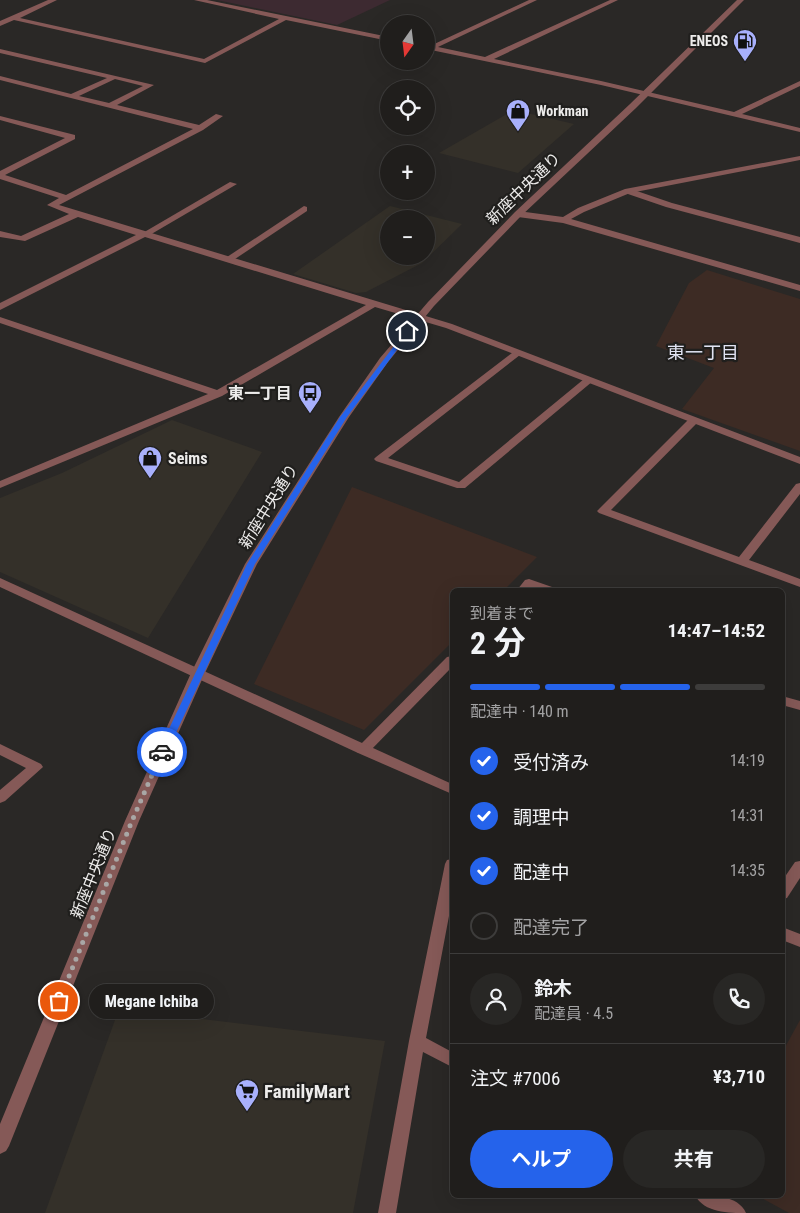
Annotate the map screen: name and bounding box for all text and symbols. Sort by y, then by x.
north arrow [380,15,435,70]
map controls [380,15,435,265]
fuel station icon: ENEOS [732,28,758,62]
place label: ENEOS [690,33,728,49]
button: locate [380,80,435,135]
shop icon: Workman [505,98,531,132]
place label: Workman [536,103,589,119]
button: + [380,145,435,200]
street label: 新座中央通り [482,148,564,229]
button: − [380,210,435,265]
pin [386,310,428,352]
icon: home [393,317,421,345]
district label: 東一丁目 [667,342,739,363]
bus stop icon: 東一丁目 [297,380,323,414]
place label: 東一丁目 [228,384,292,403]
shop icon: Seims [137,445,163,479]
place label: Seims [168,449,207,468]
street label: 新座中央通り [235,461,302,552]
text: 到着まで [470,604,534,623]
text: 14:47–14:52 [667,619,765,642]
text: 2 分 [470,624,526,662]
text: 配達中 · 140 m [470,702,569,721]
courier [137,727,187,777]
icon: car [148,738,176,766]
icon: check [470,747,498,775]
text: 受付済み [513,751,589,774]
text: 14:19 [730,751,765,770]
icon: check [470,802,498,830]
text: 調理中 [513,806,570,829]
text: 14:31 [730,806,765,825]
street label: 新座中央通り [67,825,120,921]
icon: check [470,857,498,885]
text: 配達中 [513,861,570,884]
text: 14:35 [730,861,765,880]
text: 配達完了 [513,916,589,939]
button: person [470,973,522,1025]
button: phone [713,973,765,1025]
text: 鈴木 [534,977,572,1000]
pin [38,980,80,1022]
callout: Megane Ichiba [89,984,214,1018]
icon: bag [45,987,73,1015]
text: Megane Ichiba [105,992,198,1011]
text: 配達員 · 4.5 [534,1004,613,1023]
text: ¥3,710 [713,1065,765,1088]
text: 注文 #7006 [470,1067,560,1090]
supermarket icon: FamilyMart [234,1078,260,1112]
place label: FamilyMart [264,1080,350,1103]
button: ヘルプ [470,1130,613,1188]
button: 共有 [623,1130,765,1188]

